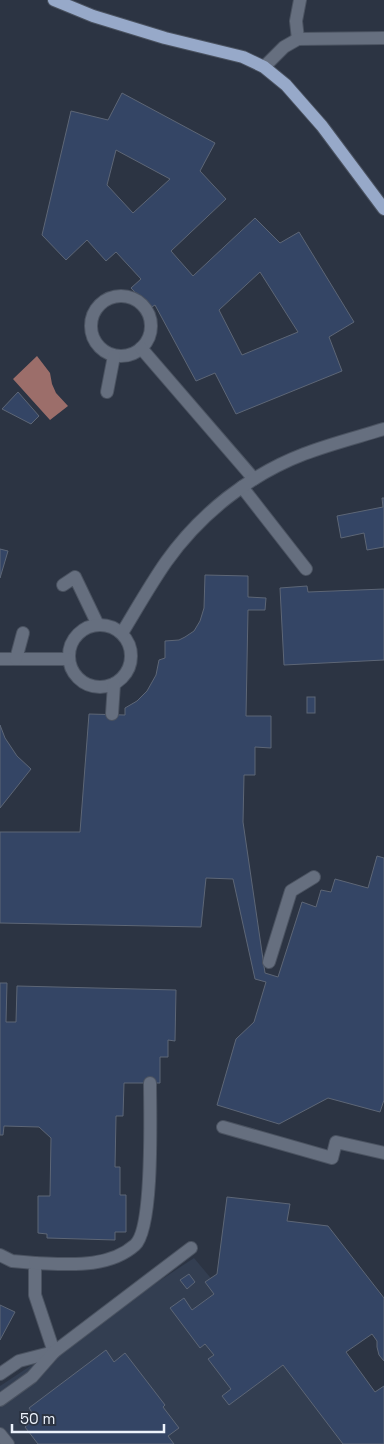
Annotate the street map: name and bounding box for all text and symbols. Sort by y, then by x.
scale bar [12,1402,165,1434]
text: 50 m [20,1409,55,1428]

